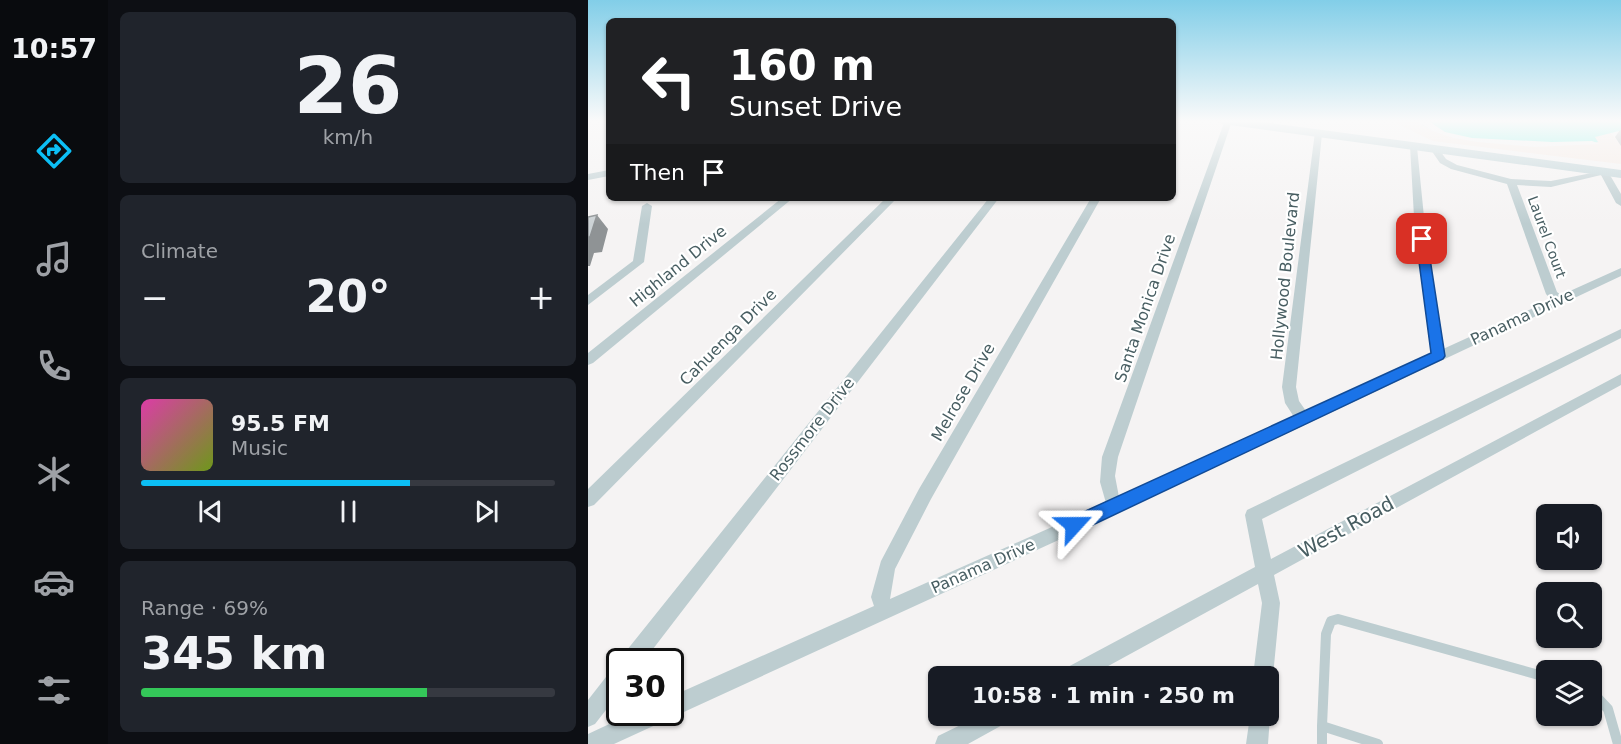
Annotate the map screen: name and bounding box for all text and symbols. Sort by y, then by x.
text: 10:57 [11,33,97,64]
text: 26 [294,41,402,131]
text: 160 m [729,41,875,90]
icon: left [630,42,708,120]
text: Sunset Drive [729,91,902,122]
text: km/h [323,125,373,149]
icon: directions [33,130,75,172]
icon: arrive [697,156,730,189]
text: Then [630,160,685,185]
street label: Hollywood Boulevard [1267,191,1303,361]
street label: Laurel Court [1525,194,1569,281]
pin [1396,213,1447,264]
street label: Highland Drive [626,221,730,311]
icon: arrive [1405,222,1438,255]
street label: Santa Monica Drive [1111,231,1179,385]
icon: music [33,238,75,280]
text: Climate [141,239,218,263]
text: 20° [305,270,391,323]
text: − [141,278,169,317]
text: + [527,278,555,317]
street label: Cahuenga Drive [676,285,780,389]
street label: Panama Drive [1467,285,1577,349]
street label: Melrose Drive [927,340,999,444]
icon: phone [33,345,75,387]
street label: Rossmore Drive [766,373,858,485]
text: 95.5 FM [231,411,330,436]
text: Music [231,436,288,460]
icon: climate [33,453,75,495]
street label: West Road [1294,491,1398,563]
position arrow [1042,493,1106,557]
icon: previous [194,495,227,528]
icon: pause [332,495,365,528]
icon: next [470,495,503,528]
map controls [1536,504,1602,726]
button: sound [1536,504,1602,570]
street label: Panama Drive [928,535,1038,597]
icon: car [33,561,75,603]
button: search [1536,582,1602,648]
text: Range · 69% [141,596,268,620]
text: 345 km [141,627,327,680]
speed limit sign: 30 [606,648,684,726]
button: layers [1536,660,1602,726]
icon: filters [33,669,75,711]
text: 10:58 · 1 min · 250 m [972,683,1235,708]

